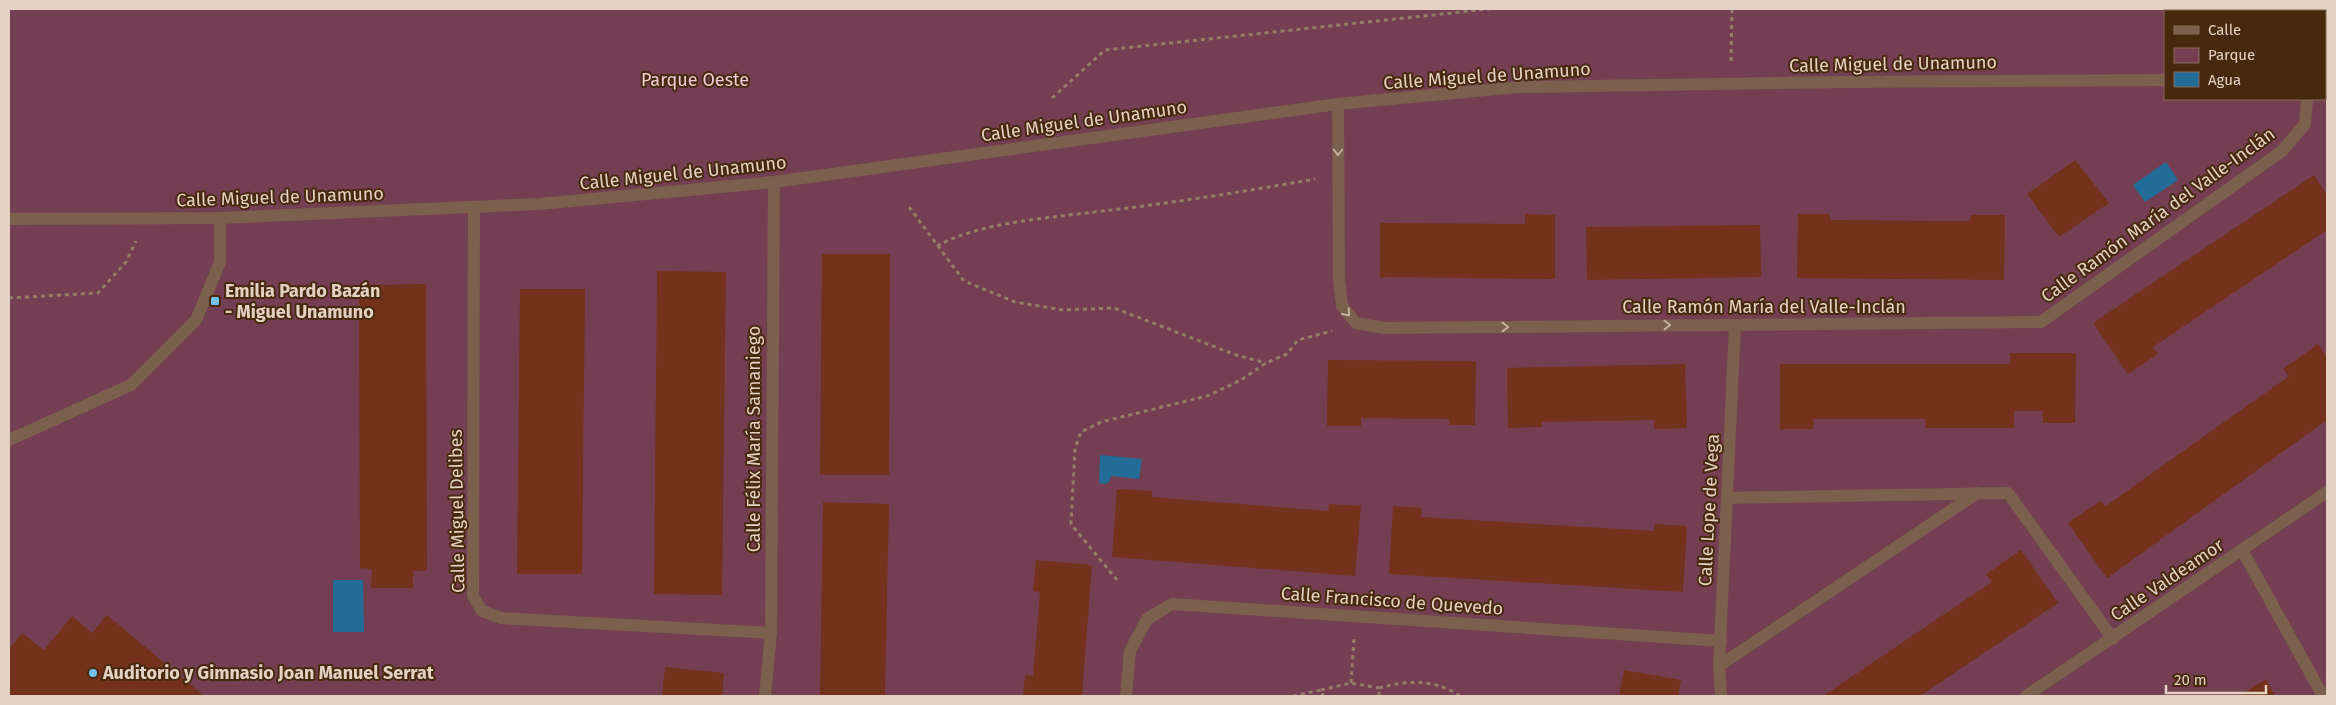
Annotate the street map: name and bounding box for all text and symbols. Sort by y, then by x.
legend [2164,10,2326,100]
text: Calle [2208,21,2241,39]
text: Parque [2208,46,2255,64]
street label: Calle Miguel de Unamuno [1789,51,1997,77]
street label: Calle Miguel de Unamuno [1383,58,1591,94]
park label: Parque Oeste [641,69,749,91]
text: Agua [2208,71,2241,89]
street label: Calle Miguel de Unamuno [980,96,1188,146]
street label: Calle Ramón María del Valle-Inclán [2037,123,2279,307]
one-way arrow [1333,149,1343,157]
street label: Calle Miguel de Unamuno [579,151,787,195]
street label: Calle Miguel de Unamuno [176,182,384,212]
place label: Emilia Pardo Bazán - Miguel Unamuno [225,280,380,323]
marker: Emilia Pardo Bazán - Miguel Unamuno [209,295,221,307]
street label: Calle Ramón María del Valle-Inclán [1622,296,1906,318]
one-way arrow [1342,307,1351,316]
one-way arrow [1664,320,1671,330]
one-way arrow [1501,322,1509,332]
street label: Calle Félix María Samaniego [743,326,765,552]
street label: Calle Miguel Delibes [445,429,469,593]
street label: Calle Lope de Vega [1694,433,1724,587]
street label: Calle Valdeamor [2106,534,2228,626]
street label: Calle Francisco de Quevedo [1280,582,1504,620]
place label: Auditorio y Gimnasio Joan Manuel Serrat [102,662,435,684]
scale bar [2166,662,2266,694]
marker: Auditorio y Gimnasio Joan Manuel Serrat [87,667,99,679]
text: 20 m [2174,671,2207,689]

